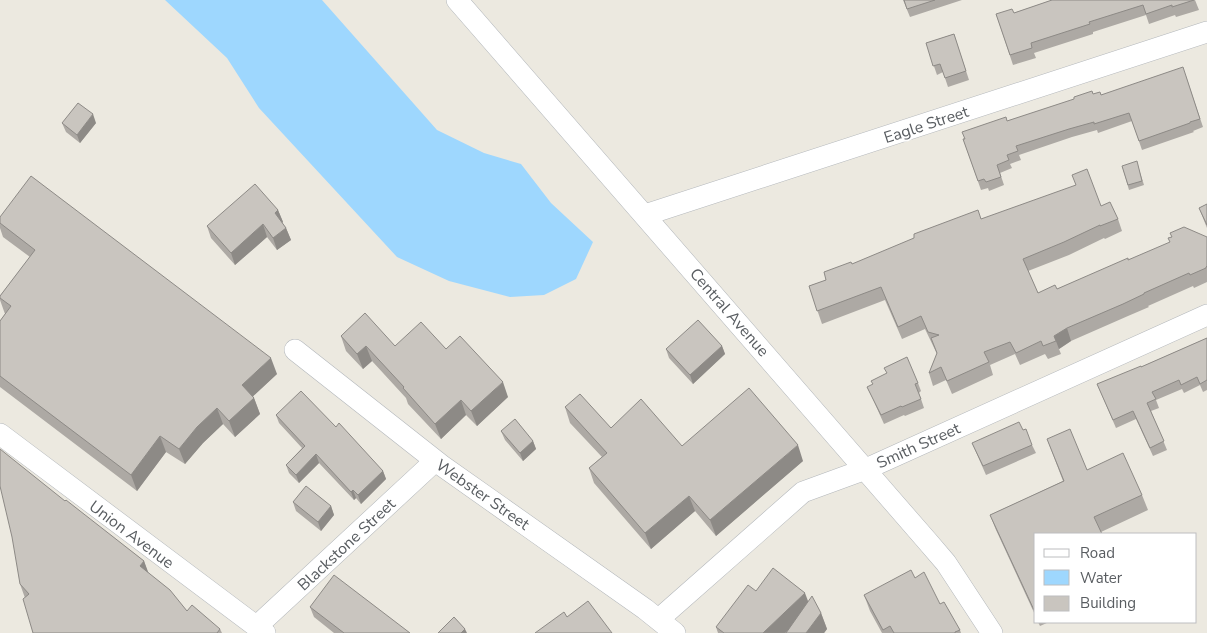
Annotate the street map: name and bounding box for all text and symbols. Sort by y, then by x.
street label: Eagle Street [881,101,972,149]
street label: Central Avenue [685,264,774,362]
street label: Smith Street [873,417,964,474]
street label: Webster Street [431,454,534,536]
street label: Blackstone Street [293,493,401,596]
street label: Union Avenue [84,496,178,574]
legend [1034,533,1197,623]
text: Road [1080,543,1115,563]
text: Water [1080,568,1123,588]
text: Building [1080,593,1136,613]

